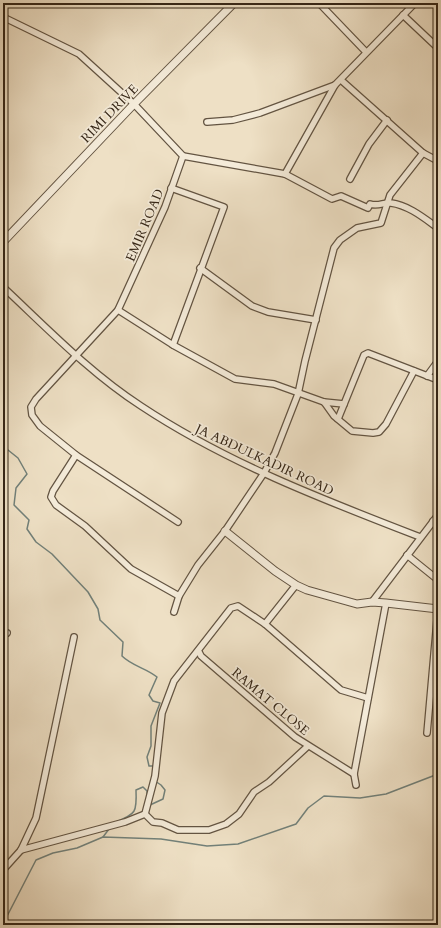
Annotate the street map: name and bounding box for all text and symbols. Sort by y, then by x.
street label: RIMI DRIVE [77,80,142,147]
street label: EMIR ROAD [122,186,168,264]
street label: JA ABDULKADIR ROAD [191,419,337,500]
street label: RAMAT CLOSE [228,664,313,740]

